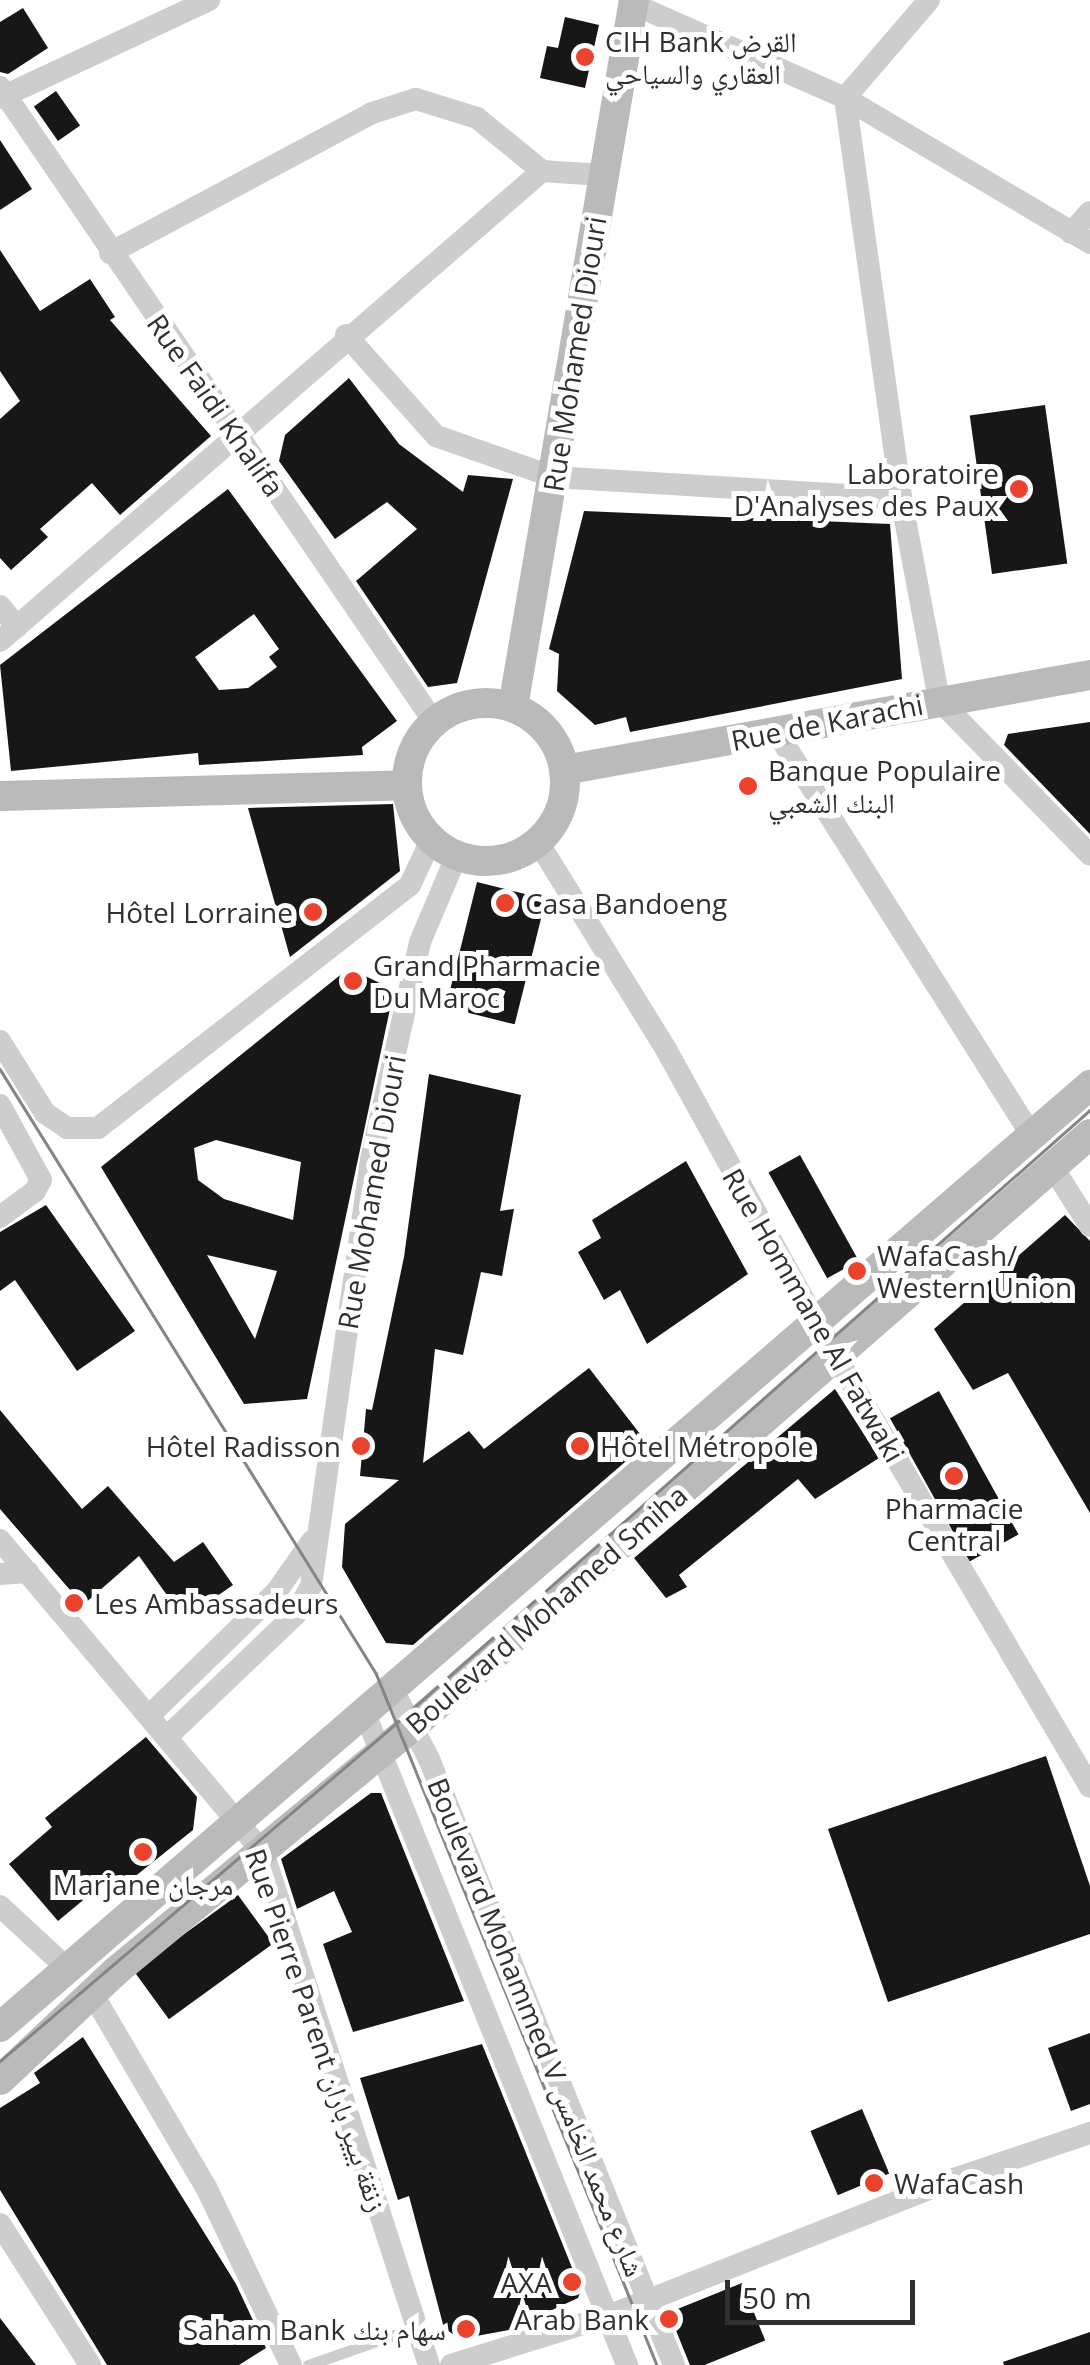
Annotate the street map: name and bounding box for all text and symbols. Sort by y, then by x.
place label: CIH Bank القرض العقاري والسياحي [605,24,797,90]
marker: CIH Bank القرض العقاري والسياحي [574,46,596,68]
street label: Rue Mohamed Diouri [536,214,612,494]
street label: Rue Faidi Khalifa [141,307,291,503]
place label: Laboratoire D'Analyses des Paux [734,456,999,522]
marker: Laboratoire D'Analyses des Paux [1008,478,1030,500]
street label: Rue de Karachi [728,687,926,757]
place label: Banque Populaire البنك الشعبي [768,753,1001,819]
marker: Banque Populaire البنك الشعبي [737,775,759,797]
place label: Casa Bandoeng [525,886,727,920]
marker: Casa Bandoeng [494,892,516,914]
place label: Hôtel Lorraine [106,895,293,929]
marker: Hôtel Lorraine [302,901,324,923]
place label: Grand Pharmacie Du Maroc [373,948,601,1014]
marker: Grand Pharmacie Du Maroc [342,970,364,992]
street label: Rue Mohamed Diouri [330,1052,412,1332]
street label: Rue Hommane Al Fatwaki [716,1162,912,1468]
place label: WafaCash/ Western Union [877,1238,1072,1304]
marker: WafaCash/ Western Union [846,1260,868,1282]
place label: Hôtel Radisson [146,1429,341,1463]
place label: Hôtel Métropole [600,1429,813,1463]
marker: Hôtel Radisson [350,1435,372,1457]
marker: Hôtel Métropole [569,1435,591,1457]
marker: Pharmacie Central [943,1465,965,1487]
street label: Boulevard Mohamed Smiha [398,1478,694,1740]
place label: Pharmacie Central [885,1491,1023,1557]
place label: Les Ambassadeurs [94,1586,338,1620]
marker: Les Ambassadeurs [63,1592,85,1614]
street label: Boulevard Mohammed V شارع محمد الخامس [421,1773,653,2281]
marker: Marjane مرجان [132,1841,154,1863]
street label: Rue Pierre Parent زنقة بيير باران [239,1844,395,2216]
place label: Marjane مرجان [53,1867,233,1901]
place label: WafaCash [894,2166,1024,2200]
marker: WafaCash [863,2172,885,2194]
scale bar [730,2260,920,2322]
place label: AXA [500,2265,552,2299]
marker: AXA [561,2271,583,2293]
text: 50 m [742,2277,812,2318]
place label: Arab Bank [514,2302,649,2336]
marker: Arab Bank [658,2308,680,2330]
place label: Saham Bank سهام بنك [183,2312,446,2346]
marker: Saham Bank سهام بنك [455,2318,477,2340]

